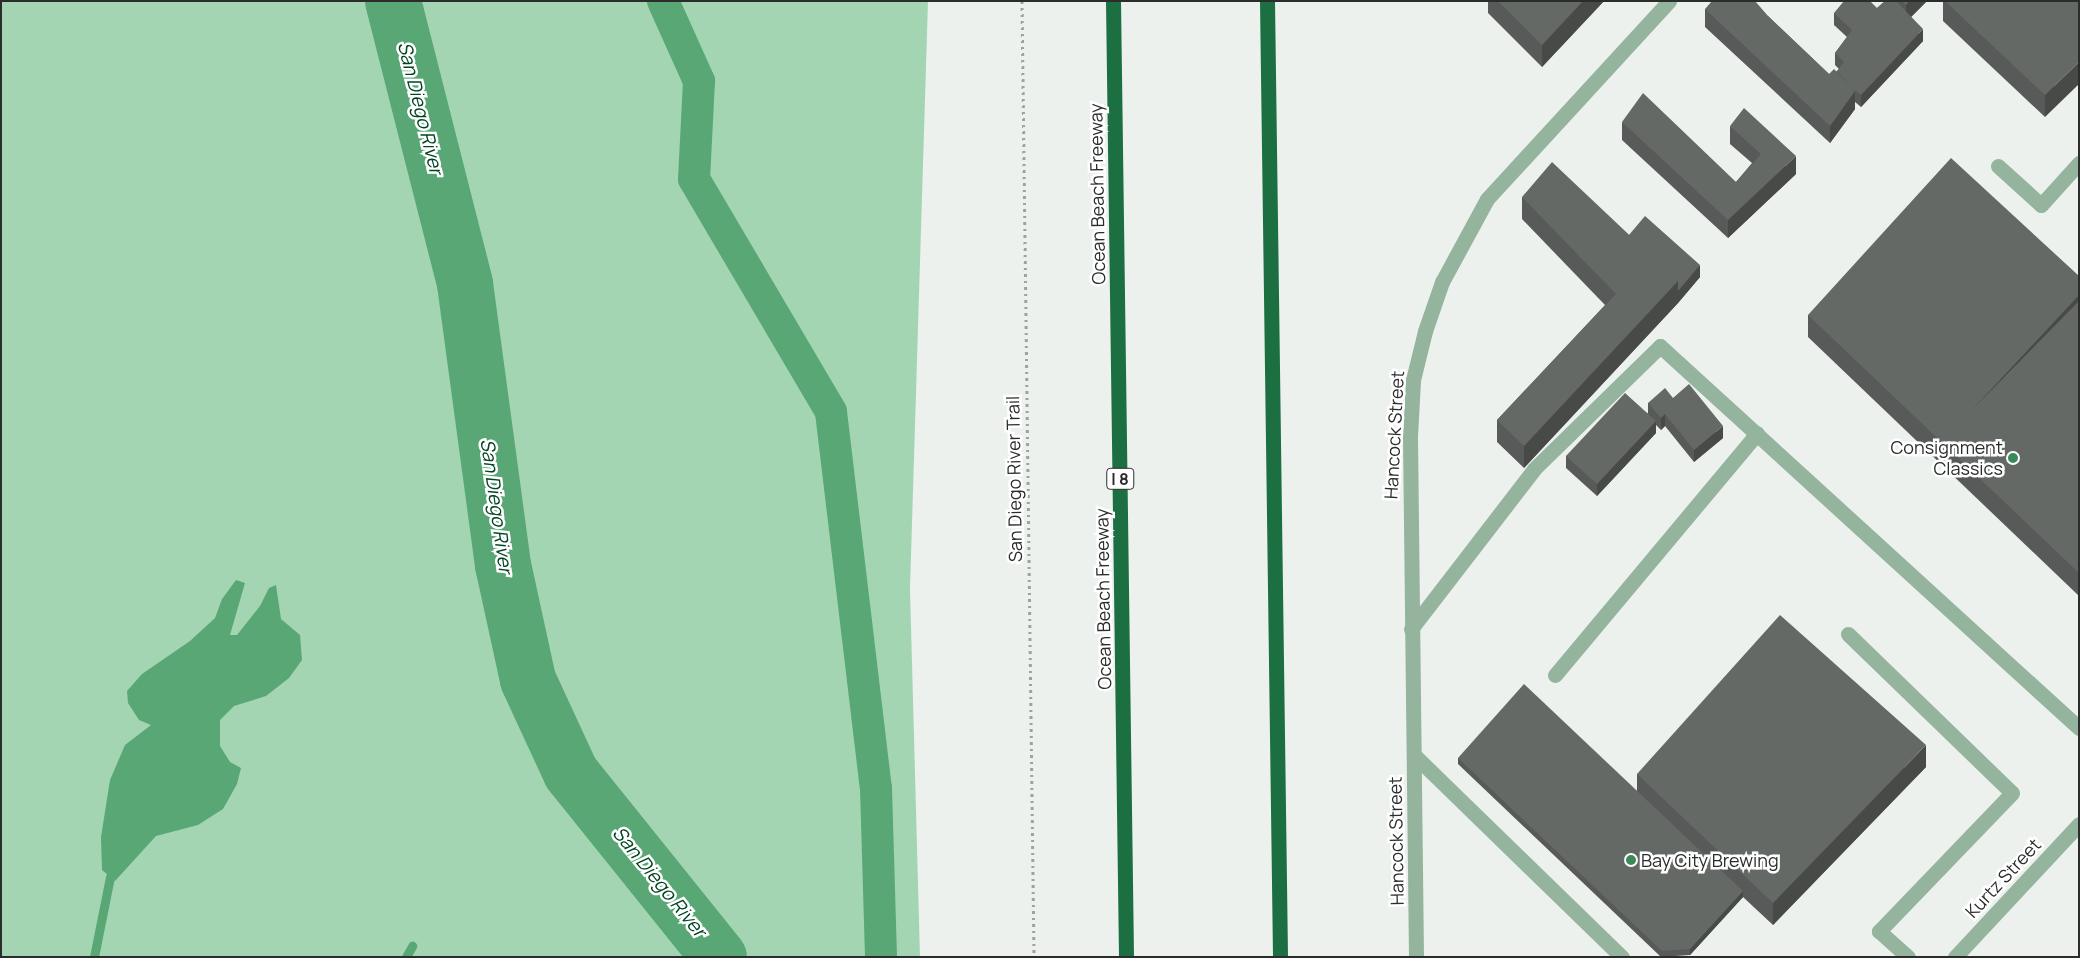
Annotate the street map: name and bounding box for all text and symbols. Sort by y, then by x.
water label: San Diego River [393,39,447,177]
street label: Ocean Beach Freeway [1085,103,1109,285]
street label: Hancock Street [1380,370,1408,500]
street label: San Diego River Trail [1002,396,1026,562]
water label: San Diego River [475,437,517,575]
place label: Consignment Classics [1890,437,2003,479]
marker: Consignment Classics [2007,452,2019,464]
road number: I 8 [1106,466,1134,492]
street label: Ocean Beach Freeway [1091,508,1115,690]
street label: Hancock Street [1384,776,1408,906]
water label: San Diego River [607,822,711,942]
street label: Kurtz Street [1961,834,2045,922]
place label: Bay City Brewing [1641,849,1779,871]
marker: Bay City Brewing [1625,854,1637,866]

